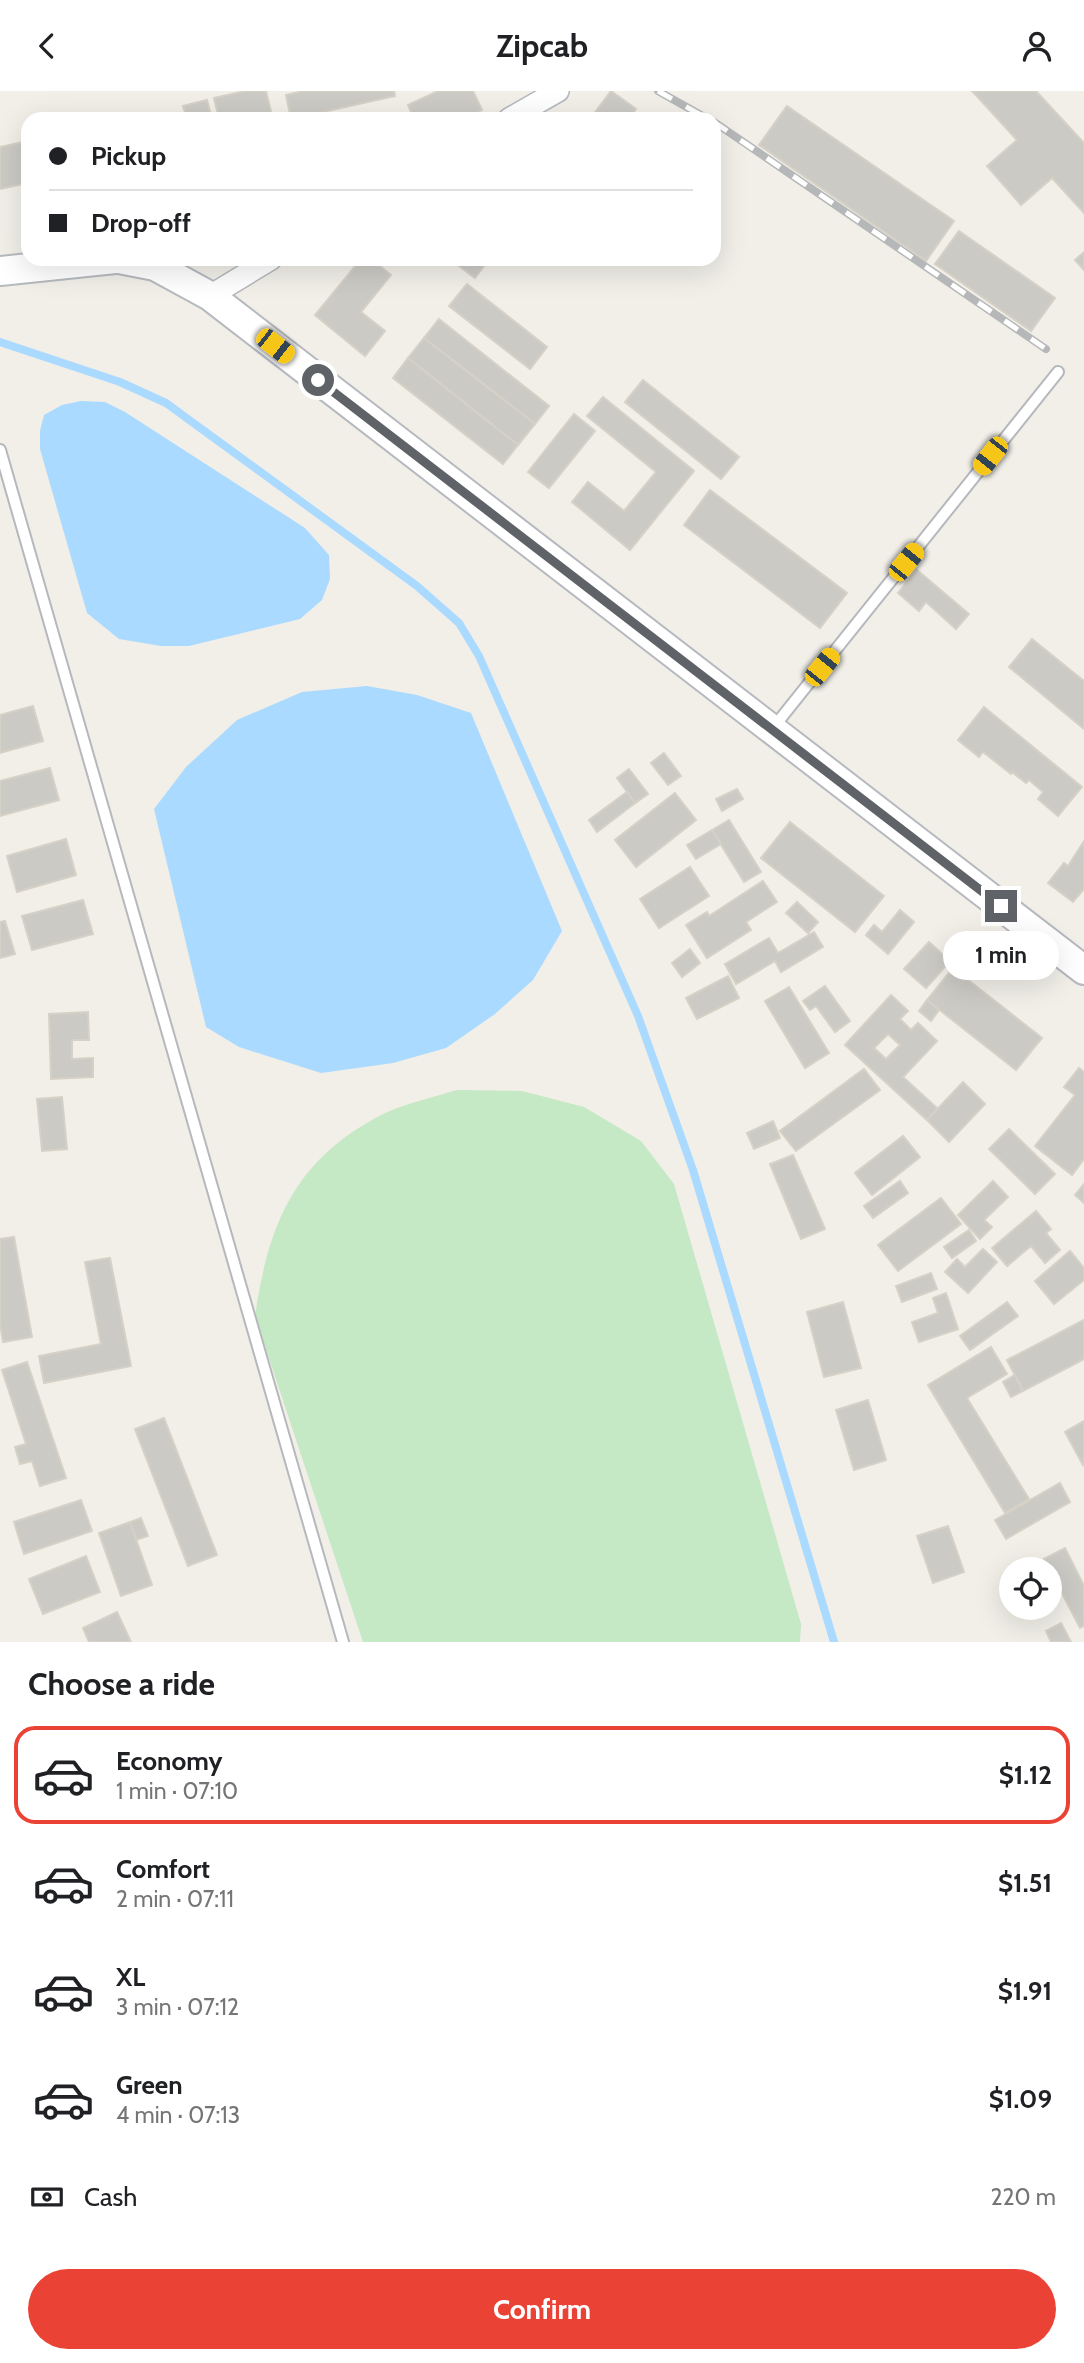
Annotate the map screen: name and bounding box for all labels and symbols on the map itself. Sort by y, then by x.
car [252,325,299,367]
route start [302,364,334,396]
car [969,433,1012,479]
car [885,539,928,585]
car [801,644,844,690]
route end [985,890,1017,922]
callout: 1 min [943,931,1059,979]

